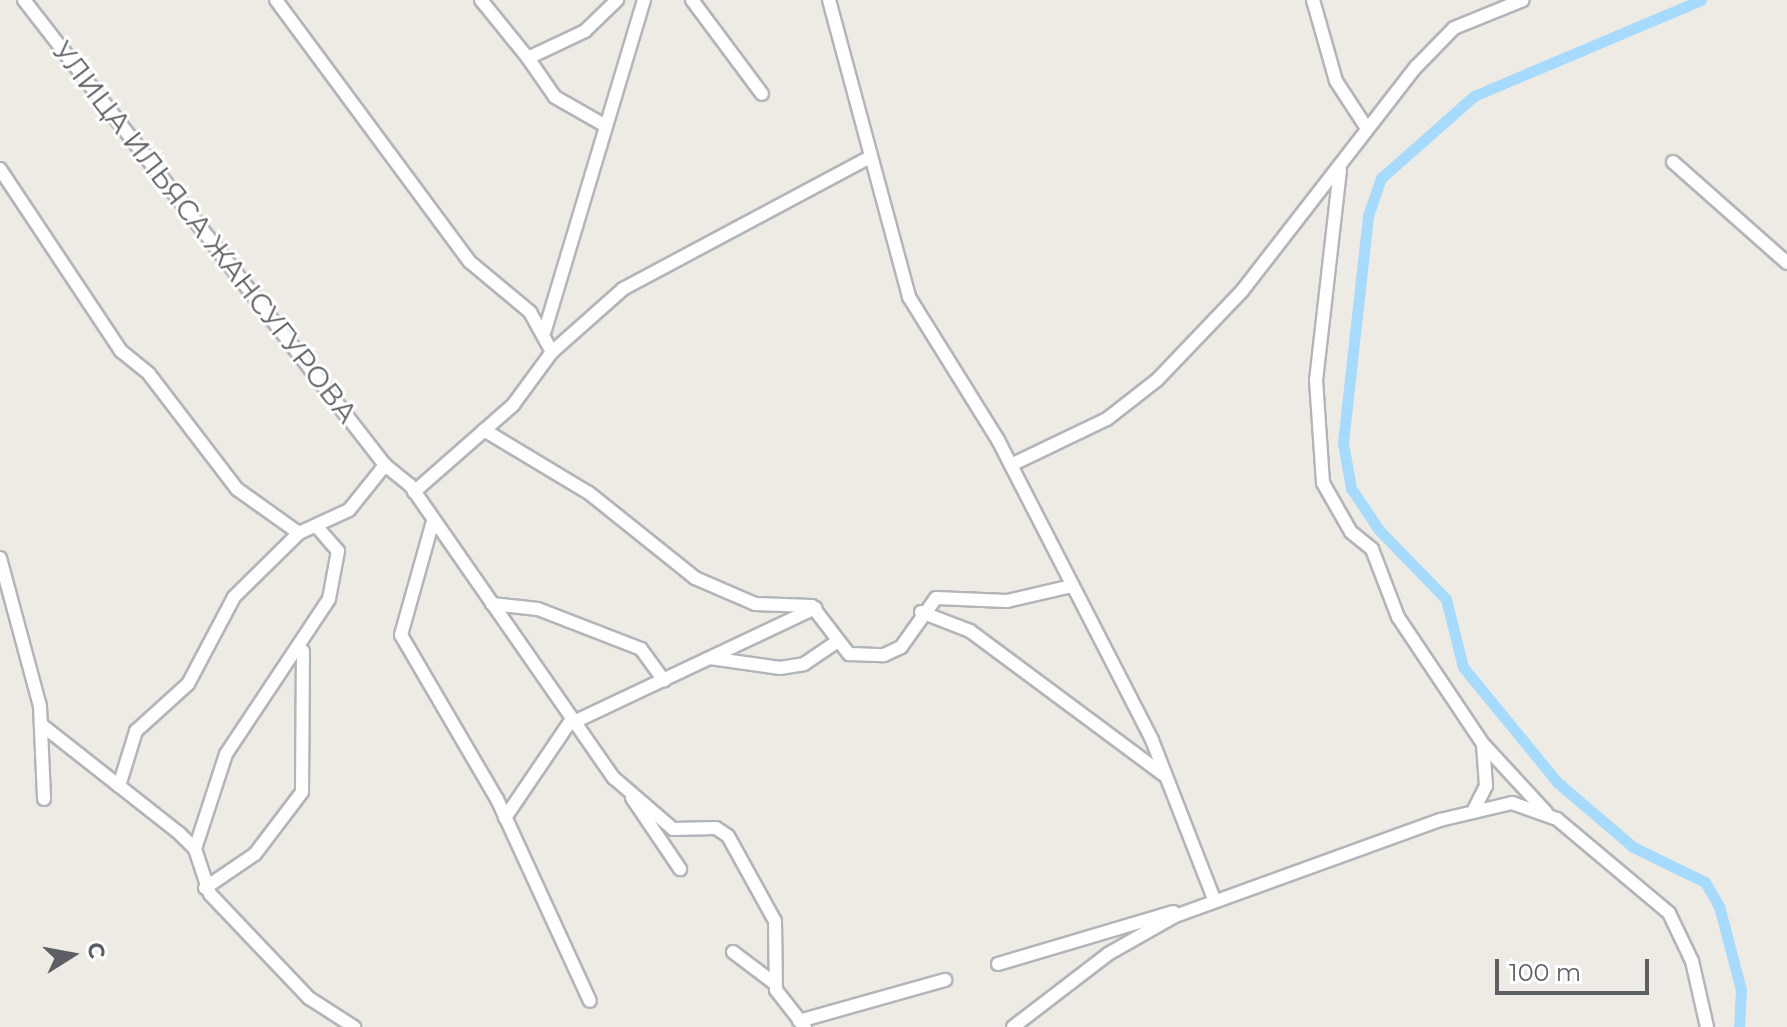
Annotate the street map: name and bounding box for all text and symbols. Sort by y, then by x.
street label: УЛИЦА ИЛЬЯСА ЖАНСУГУРОВА [46,35,364,429]
north arrow [32,915,112,995]
text: С [81,940,111,961]
scale bar [1499,943,1653,993]
text: 100 m [1509,958,1581,987]

